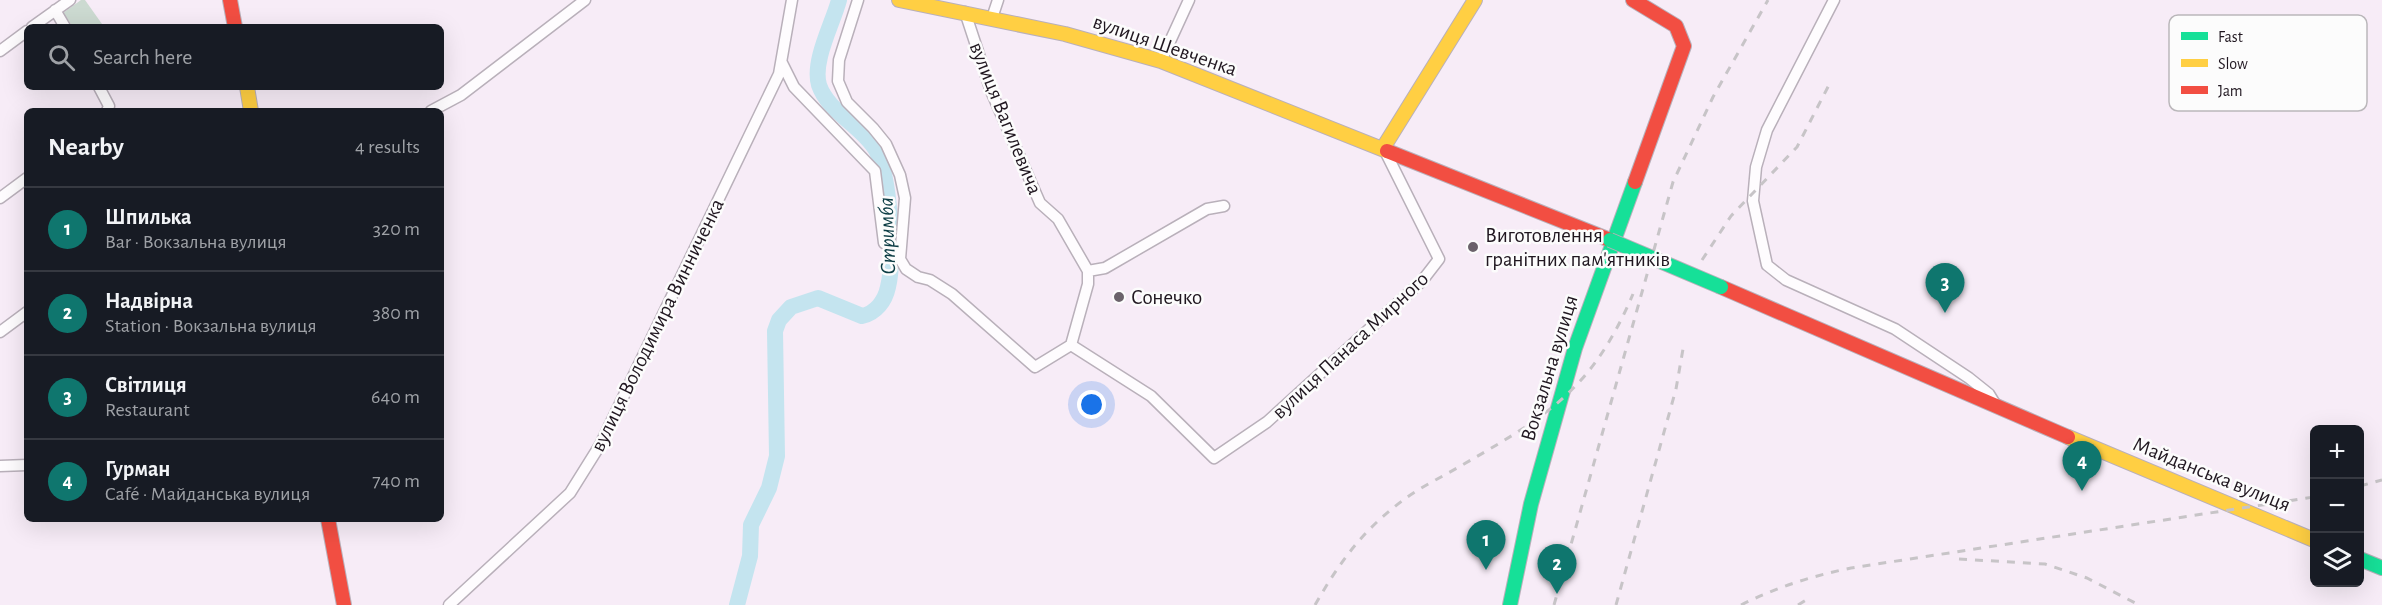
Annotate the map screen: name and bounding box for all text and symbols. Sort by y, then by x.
street label: вулиця Шевченка [1090,11,1240,80]
legend [2169,15,2367,111]
search box [24,24,444,90]
text: Fast [2218,29,2243,45]
street label: вулиця Вагилевича [965,39,1046,198]
icon: search [45,41,78,74]
text: Search here [93,46,192,68]
text: Slow [2218,56,2248,72]
text: Jam [2218,83,2243,99]
text: Nearby [48,134,124,160]
text: 4 results [355,137,420,157]
street label: вулиця Володимира Винниченка [587,195,728,455]
water label: Стримба [875,197,900,275]
text: Шпилька [105,206,192,228]
text: 1 [64,219,71,239]
text: 320 m [373,219,420,239]
place label: Виготовлення гранітних пам'ятників [1485,225,1670,270]
text: Bar · Вокзальна вулиця [105,232,287,252]
marker: Виготовлення гранітних пам'ятників [1466,240,1480,254]
pin: 3 [1926,264,1964,313]
street label: вулиця Панаса Мирного [1268,268,1432,423]
place label: Сонечко [1131,287,1202,308]
text: Надвірна [105,290,193,312]
marker: Сонечко [1112,290,1126,304]
street label: Вокзальна вулиця [1517,293,1582,444]
text: 2 [63,303,72,323]
text: 380 m [372,303,420,323]
text: Station · Вокзальна вулиця [105,316,317,336]
text: Світлиця [105,374,187,396]
text: 3 [63,387,72,407]
text: 640 m [371,387,420,407]
your location [1077,390,1106,419]
text: Restaurant [105,400,190,420]
map controls [2310,425,2364,587]
button: + [2310,425,2364,479]
street label: Майданська вулиця [2130,433,2294,516]
pin: 4 [2062,442,2102,491]
text: Гурман [105,458,170,480]
text: 4 [62,471,73,491]
text: 740 m [372,471,420,491]
button: − [2310,479,2364,533]
text: Café · Майданська вулиця [105,484,310,504]
pin: 1 [1466,520,1506,570]
button: layers [2310,533,2364,587]
pin: 2 [1538,544,1576,594]

